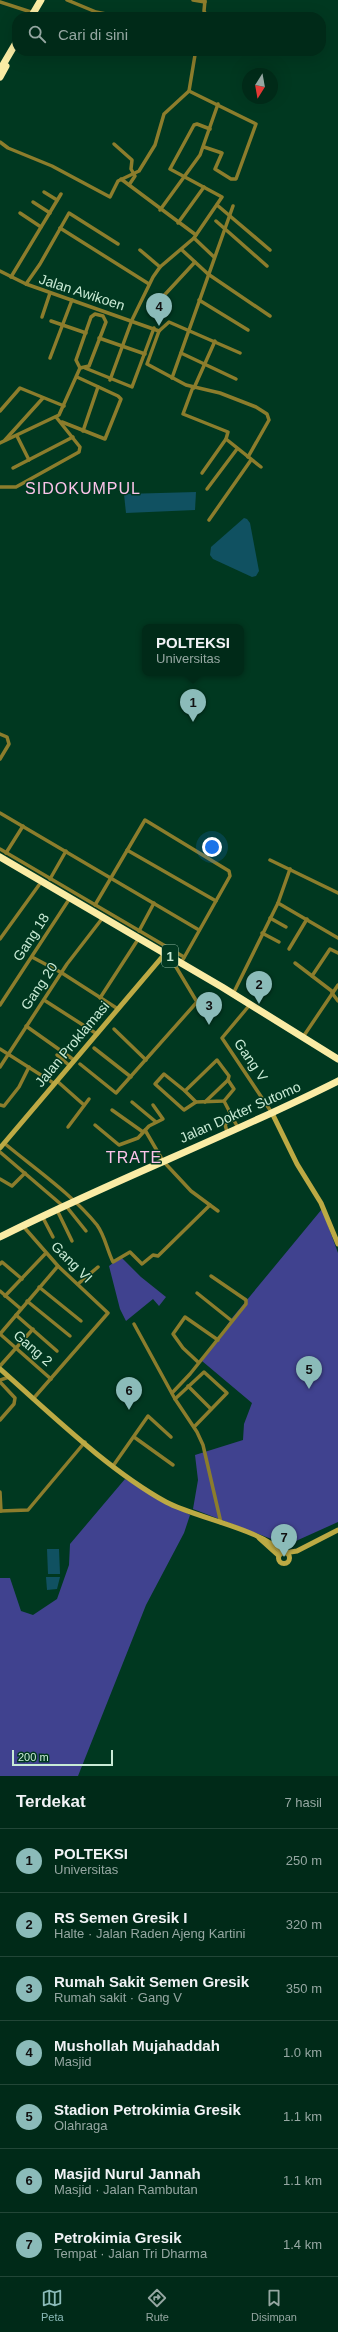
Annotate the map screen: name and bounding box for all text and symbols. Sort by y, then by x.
search box [12,12,326,56]
icon: search [26,23,48,45]
text: Cari di sini [58,26,128,43]
north arrow [242,68,278,104]
street label: Jalan Awikoen [37,271,127,313]
pin: 4 [146,293,172,326]
district label: SIDOKUMPUL [25,480,141,497]
popup [142,624,244,676]
text: POLTEKSI [156,634,230,651]
text: Universitas [156,651,220,666]
pin: 1 [180,689,206,722]
your location [202,837,222,857]
street label: Gang 18 [10,910,52,964]
road number: 1 [162,945,178,967]
street label: Gang 20 [17,959,61,1013]
pin: 2 [246,971,272,1004]
pin: 3 [196,992,222,1025]
street label: Jalan Proklamasi [32,998,112,1090]
street label: Gang V [231,1036,271,1085]
street label: Jalan Dokter Sutomo [177,1078,303,1146]
district label: TRATE [106,1149,162,1166]
street label: Gang VI [48,1238,96,1286]
street label: Gang 2 [10,1327,56,1369]
pin: 5 [296,1356,322,1389]
pin: 6 [116,1377,142,1410]
pin: 7 [271,1524,297,1557]
scale bar [12,1748,113,1767]
text: 200 m [18,1751,49,1763]
text: Terdekat [16,1792,86,1811]
text: 7 hasil [284,1795,322,1810]
text: POLTEKSI [54,1845,128,1862]
text: 1 [25,1853,33,1868]
text: 250 m [286,1853,322,1868]
text: Universitas [54,1862,118,1877]
text: RS Semen Gresik I [54,1909,187,1926]
text: 2 [25,1917,33,1932]
text: 320 m [286,1917,322,1932]
text: Halte · Jalan Raden Ajeng Kartini [54,1926,246,1941]
text: Rumah Sakit Semen Gresik [54,1973,249,1990]
text: 3 [25,1981,33,1996]
text: 350 m [286,1981,322,1996]
text: Rumah sakit · Gang V [54,1990,182,2005]
text: Mushollah Mujahaddah [54,2037,220,2054]
text: 4 [25,2045,33,2060]
text: 1.0 km [283,2045,322,2060]
text: Masjid [54,2054,92,2069]
text: Stadion Petrokimia Gresik [54,2101,241,2118]
text: 5 [25,2109,33,2124]
text: 1.1 km [283,2109,322,2124]
text: Olahraga [54,2118,107,2133]
text: Masjid Nurul Jannah [54,2165,201,2182]
text: 6 [25,2173,33,2188]
text: 1.1 km [283,2173,322,2188]
text: Masjid · Jalan Rambutan [54,2182,198,2197]
text: Petrokimia Gresik [54,2229,182,2246]
text: 7 [25,2237,33,2252]
text: 1.4 km [283,2237,322,2252]
text: Tempat · Jalan Tri Dharma [54,2246,207,2261]
tab: Peta [41,2287,64,2323]
tab: Rute [146,2287,169,2323]
tab: Disimpan [251,2287,297,2323]

